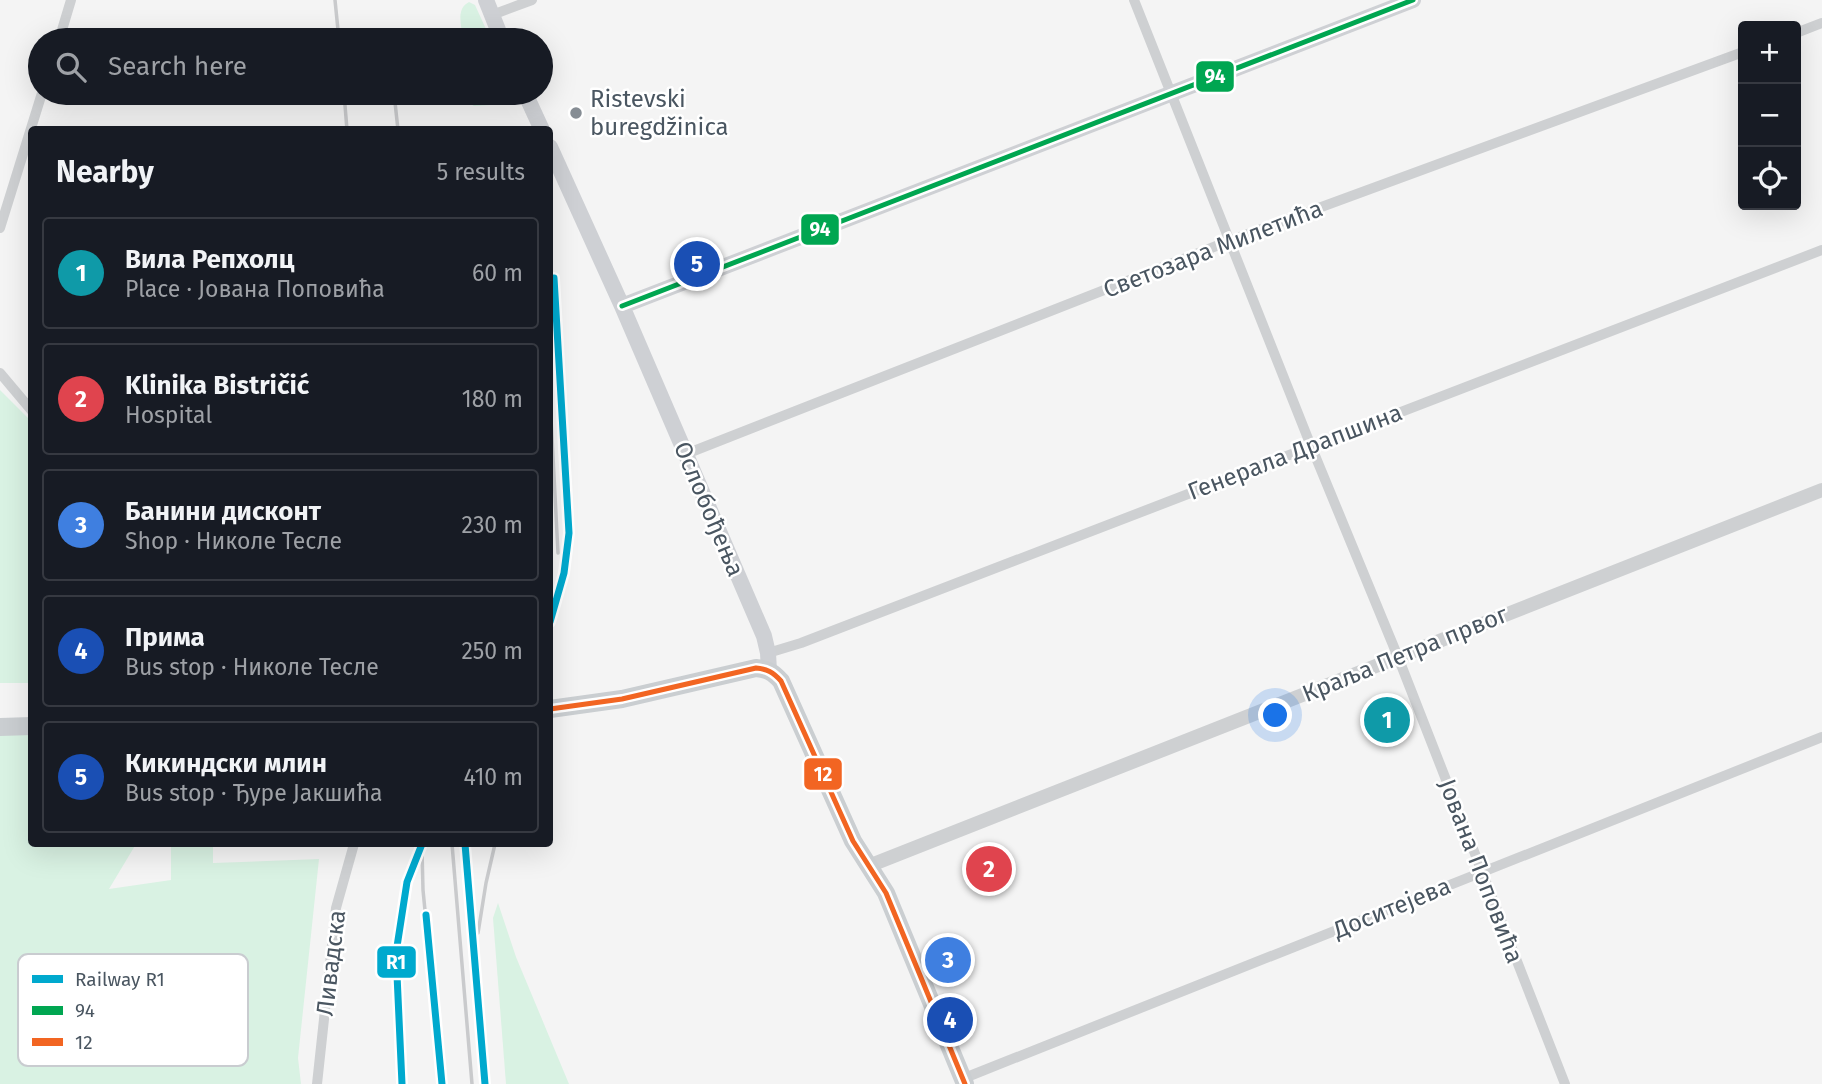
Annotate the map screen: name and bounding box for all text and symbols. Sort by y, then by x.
map controls [1738,21,1801,210]
button: + [1738,21,1801,84]
search box [28,28,553,105]
icon: search [52,48,90,86]
text: Search here [108,51,247,82]
line badge: 94 [1195,60,1235,93]
text: 94 [1204,65,1226,88]
button: − [1738,84,1801,147]
place label: Ristevski buregdžinica [590,85,729,141]
marker: Ristevski buregdžinica [568,105,584,121]
button: locate [1738,147,1801,210]
text: Nearby [56,154,154,190]
text: 5 results [437,158,525,186]
street label: Светозара Милетића [1099,194,1327,304]
line badge: 94 [800,213,840,246]
text: 94 [809,218,831,241]
pin: 5 [674,238,720,290]
text: Вила Репхолц [125,244,294,275]
text: 1 [76,259,86,287]
text: 60 m [472,259,523,287]
text: Place · Јована Поповића [125,275,385,303]
text: Klinika Bistričić [125,370,309,401]
text: 2 [75,385,87,413]
text: 180 m [462,385,523,413]
street label: Генерала Драпшина [1184,398,1406,506]
text: Hospital [125,401,212,429]
street label: Ослобођења [668,437,750,581]
text: Банини дисконт [125,496,321,527]
text: 3 [75,511,87,539]
text: 230 m [462,511,523,539]
text: Shop · Николе Тесле [125,527,342,555]
street label: Краља Петра првог [1298,600,1512,708]
text: Прима [125,622,205,653]
text: 4 [75,637,88,665]
text: 250 m [461,637,523,665]
text: Bus stop · Николе Тесле [125,653,379,681]
pin: 1 [1364,694,1410,746]
your location [1258,698,1292,732]
text: Кикиндски млин [125,748,327,779]
line badge: 12 [803,757,843,791]
text: 5 [75,763,87,791]
text: 410 m [463,763,523,791]
text: 12 [814,763,832,786]
street label: Јована Поповића [1433,775,1529,967]
text: Bus stop · Ђуре Јакшића [125,779,383,807]
pin: 2 [966,843,1012,895]
street label: Доситејева [1328,872,1455,945]
street label: Ливадска [311,908,351,1018]
pin: 3 [925,934,971,986]
line badge: R1 [376,945,417,979]
text: R1 [386,951,406,974]
legend [18,954,248,1066]
text: Railway R1 [75,968,165,991]
pin: 4 [927,994,973,1046]
text: 94 [75,999,95,1022]
text: 12 [75,1031,93,1054]

